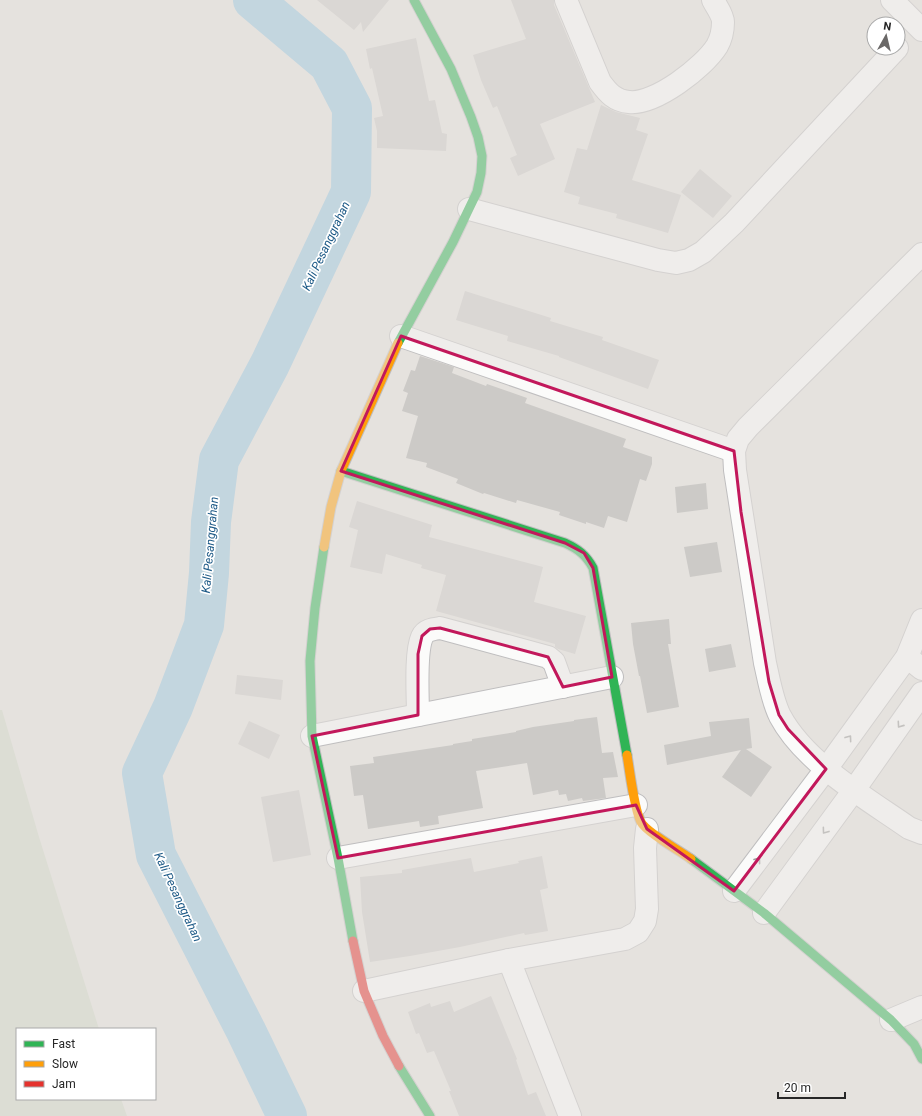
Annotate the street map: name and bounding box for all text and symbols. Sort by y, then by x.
north arrow [866,16,906,56]
text: N [883,20,892,34]
water label: Kali Pesanggrahan [299,199,353,293]
water label: Kali Pesanggrahan [199,496,221,594]
one-way arrow [897,721,905,728]
one-way arrow [844,735,851,742]
one-way arrow [822,826,829,833]
water label: Kali Pesanggrahan [151,850,205,944]
one-way arrow [753,857,761,864]
legend [16,1028,156,1100]
text: Fast [52,1037,75,1051]
text: Slow [52,1057,78,1071]
scale bar [778,1074,845,1100]
text: Jam [52,1077,76,1091]
text: 20 m [784,1081,811,1095]

